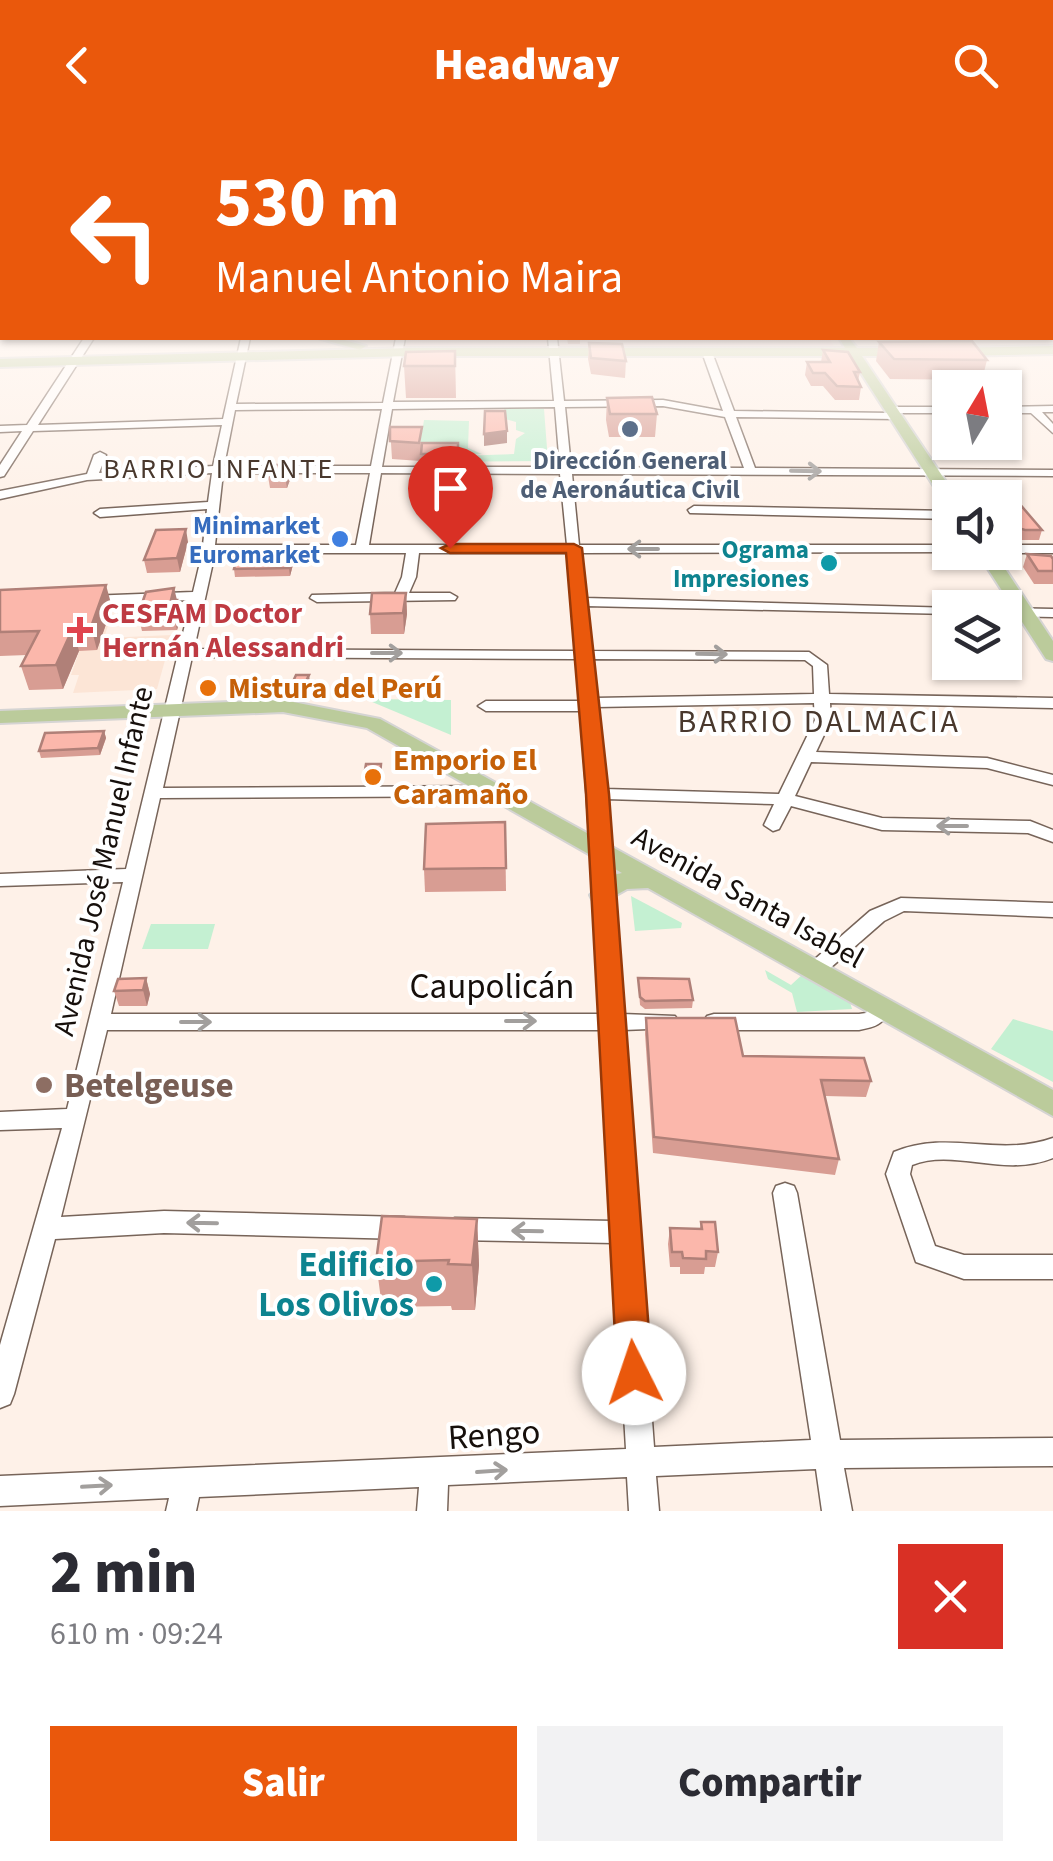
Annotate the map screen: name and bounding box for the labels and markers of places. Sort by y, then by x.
marker: Dirección General de Aeronáutica Civil [619,418,641,440]
place label: Dirección General de Aeronáutica Civil [520,443,740,508]
pin [408,446,493,549]
place label: Minimarket Euromarket [189,508,320,573]
marker: Minimarket Euromarket [329,528,351,550]
place label: Ograma Impresiones [673,532,809,597]
marker: Ograma Impresiones [818,552,840,574]
place label: CESFAM Doctor Hernán Alessandri [102,592,344,669]
marker: CESFAM Doctor Hernán Alessandri [67,617,93,643]
place label: Mistura del Perú [228,667,442,710]
marker: Mistura del Perú [197,677,219,699]
place label: Emporio El Caramaño [393,739,537,816]
marker: Emporio El Caramaño [362,766,384,788]
place label: Betelgeuse [64,1061,234,1111]
marker: Betelgeuse [33,1074,55,1096]
place label: Edificio Los Olivos [258,1240,414,1330]
marker: Edificio Los Olivos [423,1273,445,1295]

